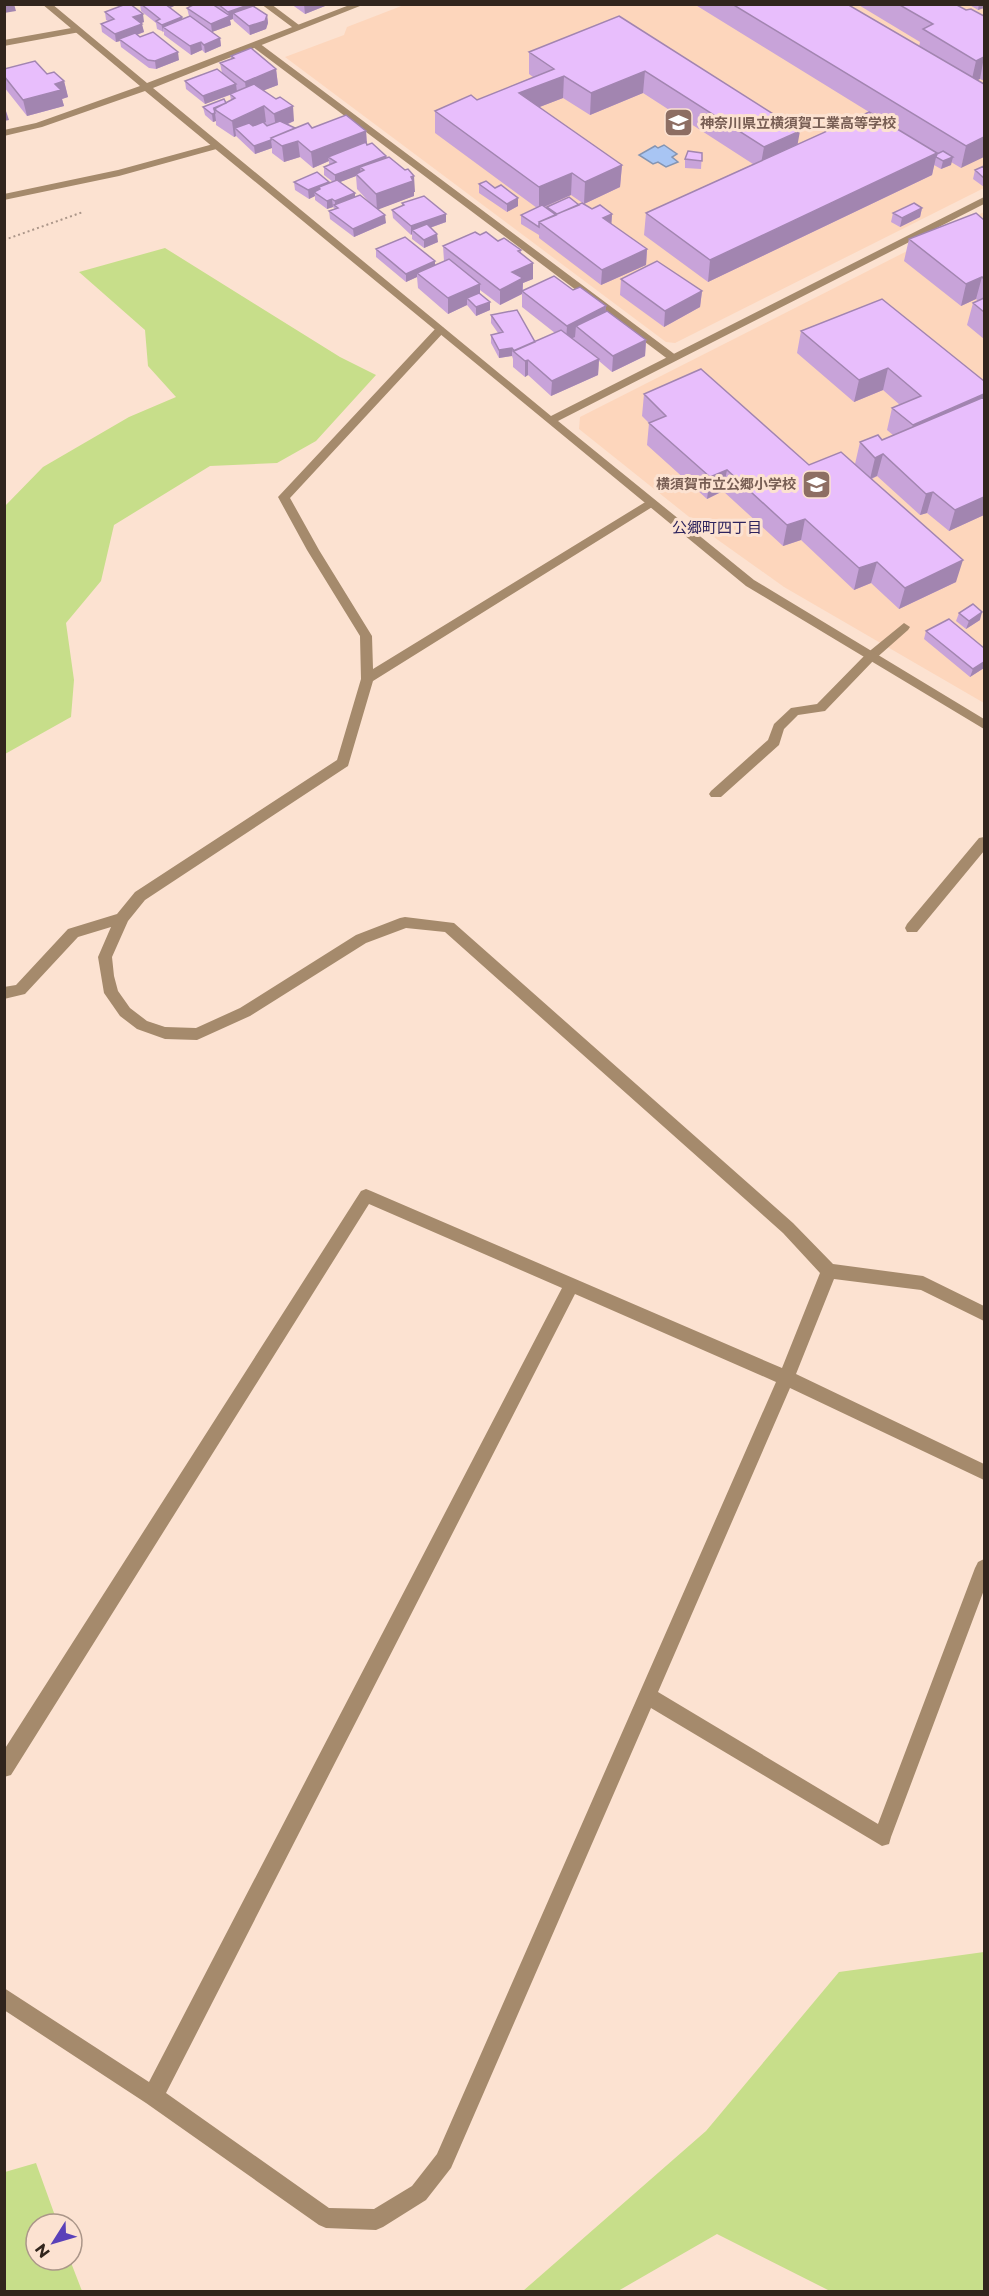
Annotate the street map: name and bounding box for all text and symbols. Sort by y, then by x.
school or university icon: 神奈川県立横須賀工業高等学校 [663,107,695,139]
place label: 神奈川県立横須賀工業高等学校 [700,114,896,132]
school or university icon: 横須賀市立公郷小学校 [801,468,833,500]
place label: 横須賀市立公郷小学校 [656,475,796,493]
district label: 公郷町四丁目 [672,518,762,537]
north arrow [24,2212,84,2272]
text: N [31,2240,54,2262]

